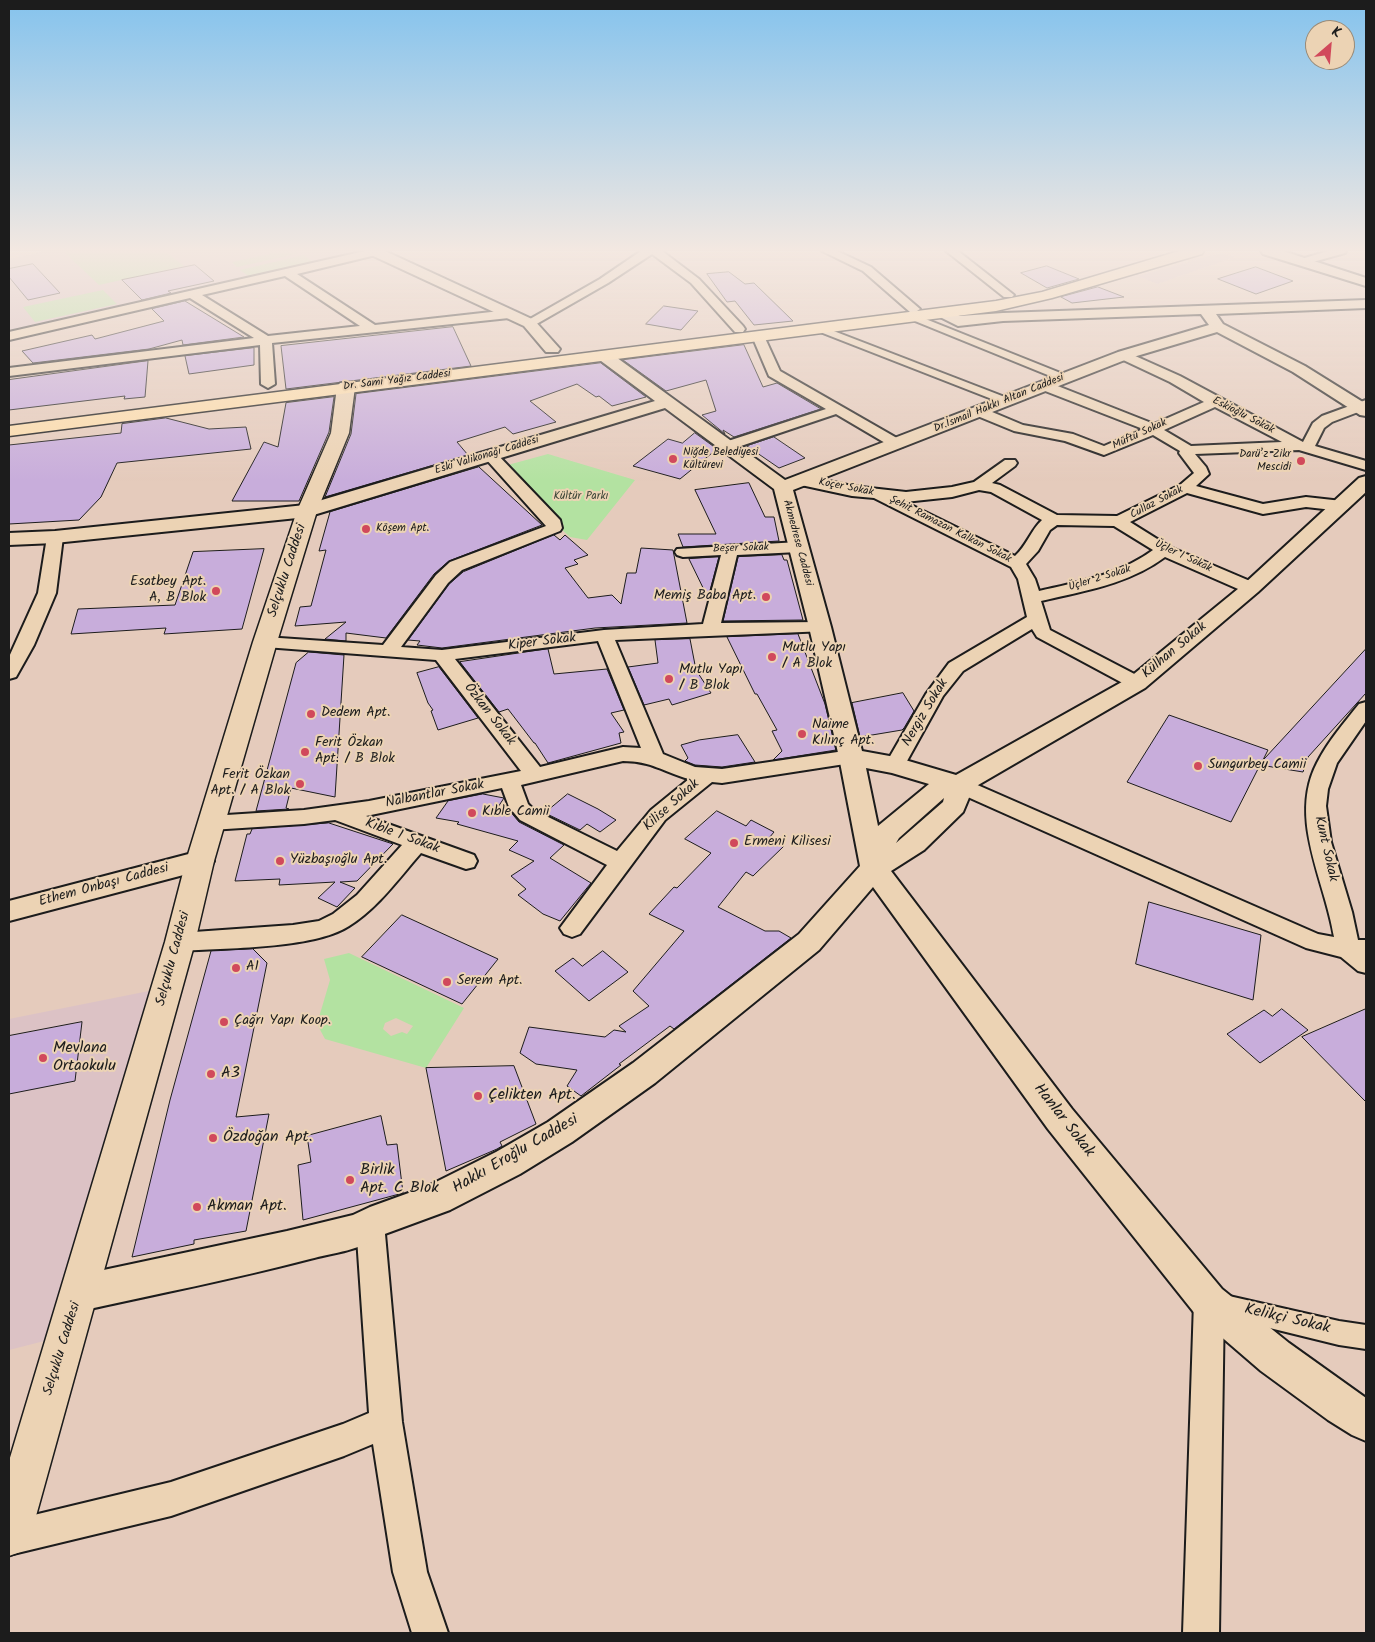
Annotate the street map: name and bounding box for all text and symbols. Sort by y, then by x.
north arrow [1305,20,1355,70]
text: K [1328,21,1345,44]
street label: Dr. Sami Yağız Caddesi [342,368,452,394]
street label: Dr.İsmail Hakkı Altan Caddesi [932,372,1066,436]
street label: Eskioğlu Sokak [1210,395,1276,437]
street label: Müftü Sokak [1111,417,1169,453]
street label: Eski Valikonağı Caddesi [433,434,541,478]
place label: Niğde Belediyesi Kültürevi [683,446,758,472]
place label: Darü’z Zikr Mescidi [1239,448,1291,474]
marker: Niğde Belediyesi Kültürevi [667,453,679,465]
marker: Darü’z Zikr Mescidi [1295,455,1307,467]
street label: Koçer Sokak [817,476,875,500]
street label: Cullaz Sokak [1128,484,1186,522]
park label: Kültür Parkı [554,490,608,504]
street label: Şehit Ramazan Kalkan Sokak [887,493,1013,567]
street label: Akmedrese Caddesi [779,498,815,588]
street label: Selçuklu Caddesi [265,522,311,620]
place label: Köşem Apt. [376,522,429,536]
marker: Köşem Apt. [360,523,372,535]
street label: Üçler 1 Sokak [1152,538,1214,576]
street label: Beşer Sokak [713,541,769,557]
street label: Üçler 2 Sokak [1067,563,1133,595]
place label: Esatbey Apt. A, B Blok [130,575,206,608]
marker: Esatbey Apt. A, B Blok [210,585,222,597]
place label: Memiş Baba Apt. [654,589,756,605]
marker: Memiş Baba Apt. [760,591,772,603]
street label: Külhan Sokak [1139,619,1211,683]
street label: Kiper Sokak [507,630,577,656]
place label: Mutlu Yapı / A Blok [782,641,846,674]
marker: Mutlu Yapı / A Blok [766,651,778,663]
place label: Mutlu Yapı / B Blok [679,663,743,696]
marker: Mutlu Yapı / B Blok [663,673,675,685]
street label: Nergiz Sokak [899,676,953,750]
street label: Özkan Sokak [459,681,519,749]
place label: Dedem Apt. [321,706,390,722]
marker: Dedem Apt. [305,708,317,720]
place label: Naime Kılınç Apt. [812,718,874,750]
marker: Naime Kılınç Apt. [796,728,808,740]
place label: Ferit Özkan Apt. / B Blok [315,736,395,769]
marker: Ferit Özkan Apt. / B Blok [299,746,311,758]
place label: Sungurbey Camii [1208,758,1306,774]
marker: Sungurbey Camii [1192,760,1204,772]
place label: Ferit Özkan Apt. / A Blok [210,768,290,800]
street label: Kilise Sokak [640,776,704,836]
street label: Nalbantlar Sokak [384,777,486,813]
marker: Ferit Özkan Apt. / A Blok [294,778,306,790]
place label: Kıble Camii [482,805,549,821]
marker: Kıble Camii [466,807,478,819]
street label: Kunt Sokak [1309,814,1341,884]
street label: Kıble 1 Sokak [362,816,442,858]
place label: Ermeni Kilisesi [744,835,831,851]
marker: Ermeni Kilisesi [728,837,740,849]
place label: Yüzbaşıoğlu Apt. [290,853,387,869]
marker: Yüzbaşıoğlu Apt. [274,855,286,867]
street label: Ethem Onbaşı Caddesi [37,861,171,911]
street label: Selçuklu Caddesi [153,910,195,1008]
place label: A1 [246,960,259,976]
marker: A1 [230,962,242,974]
place label: Serem Apt. [457,974,522,990]
marker: Serem Apt. [441,976,453,988]
place label: Çağrı Yapı Koop. [234,1014,331,1030]
marker: Çağrı Yapı Koop. [218,1016,230,1028]
place label: Mevlana Ortaokulu [53,1039,116,1077]
marker: Mevlana Ortaokulu [37,1052,49,1064]
place label: A3 [221,1064,240,1084]
marker: A3 [205,1068,217,1080]
street label: Hanlar Sokak [1028,1080,1098,1162]
place label: Çelikten Apt. [488,1086,576,1106]
marker: Çelikten Apt. [472,1090,484,1102]
street label: Hakkı Eroğlu Caddesi [450,1111,582,1199]
place label: Özdoğan Apt. [223,1128,312,1148]
marker: Özdoğan Apt. [207,1132,219,1144]
place label: Birlik Apt. C Blok [360,1161,439,1199]
marker: Birlik Apt. C Blok [344,1174,356,1186]
place label: Akman Apt. [207,1197,287,1217]
marker: Akman Apt. [191,1201,203,1213]
street label: Selçuklu Caddesi [41,1300,85,1398]
street label: Kelikçi Sokak [1242,1301,1332,1339]

